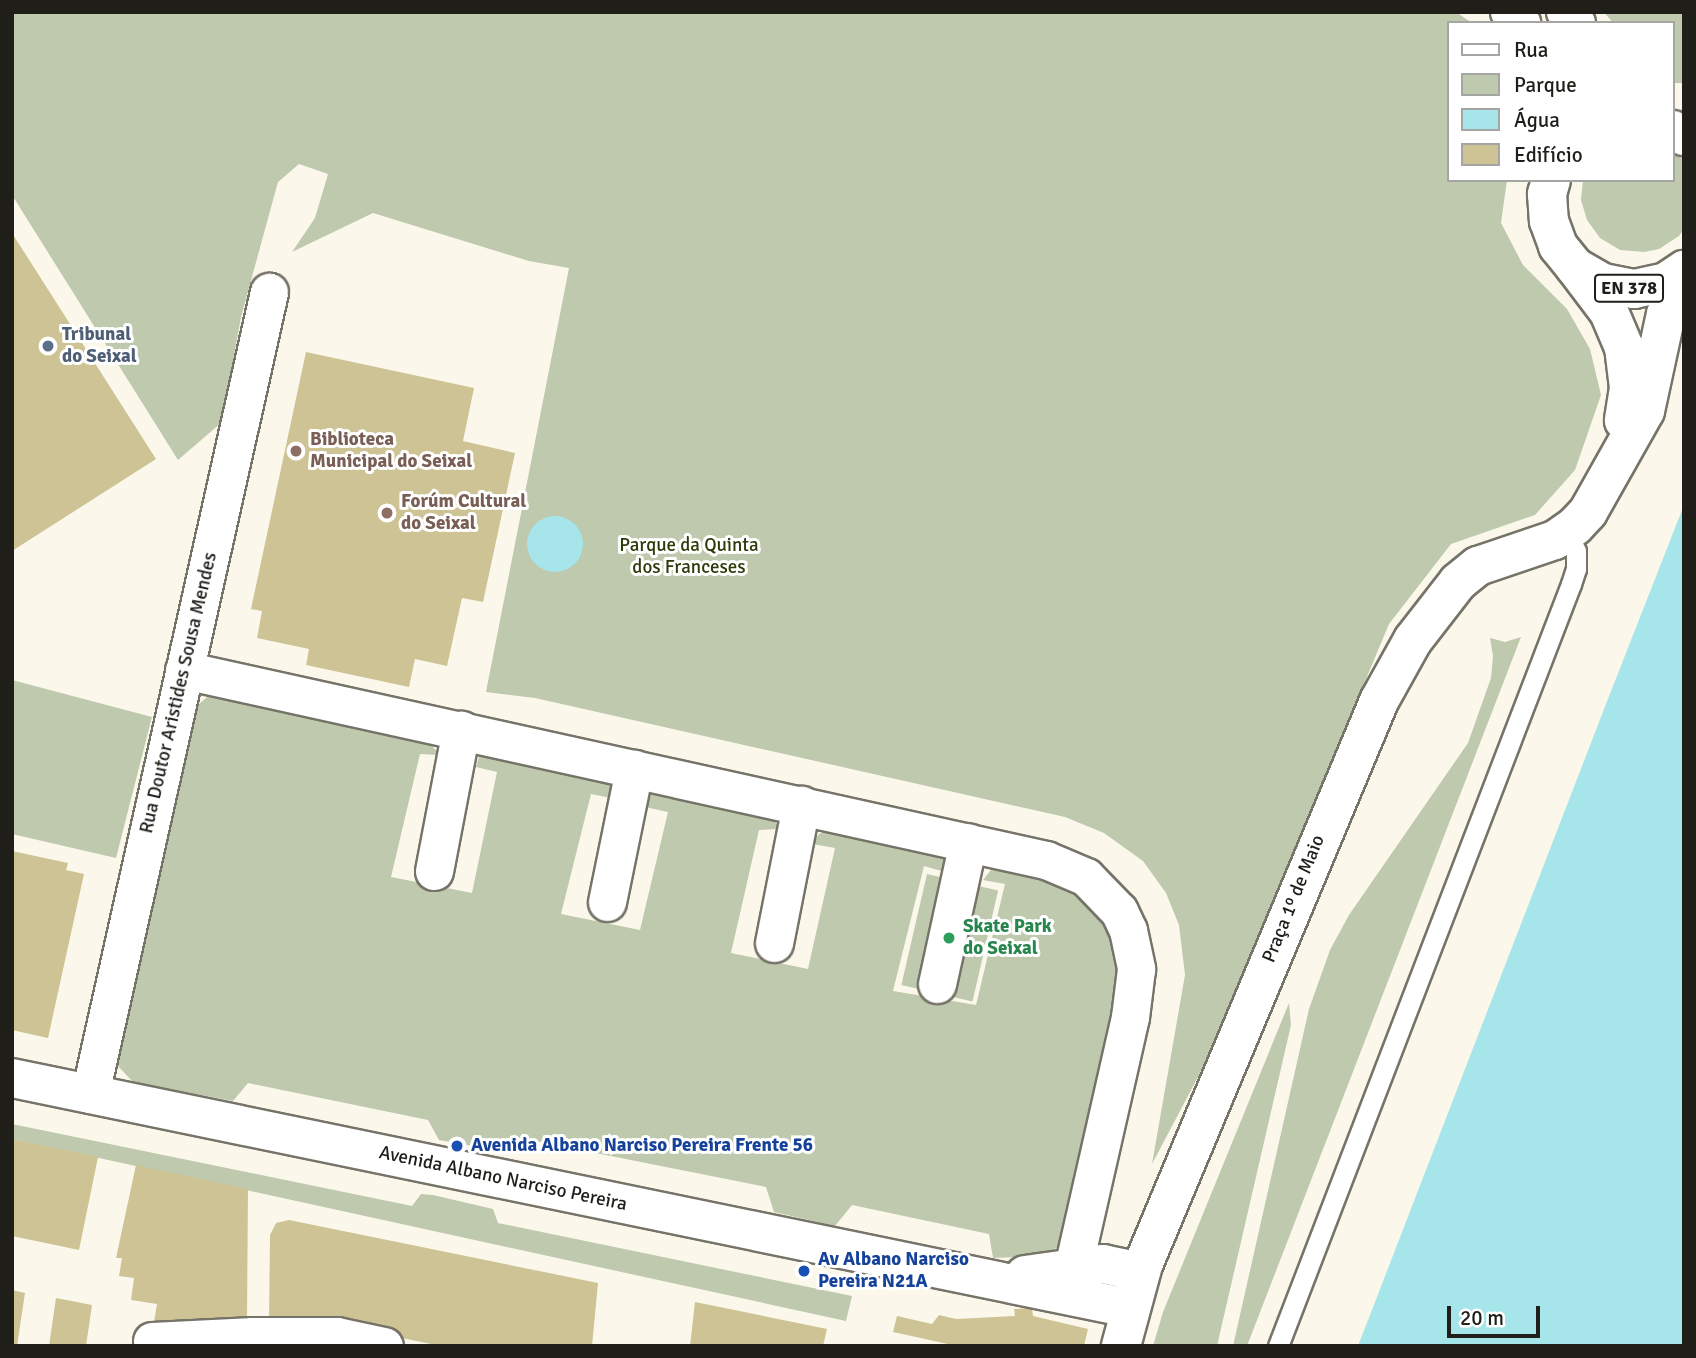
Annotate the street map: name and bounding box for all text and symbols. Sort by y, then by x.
legend [1448,21,1675,182]
text: Rua [1514,37,1548,63]
text: Parque [1514,72,1577,98]
text: Água [1514,107,1560,133]
text: Edifício [1514,142,1583,168]
road number: EN 378 [1594,274,1664,302]
place label: Tribunal do Seixal [62,324,137,368]
marker: Tribunal do Seixal [40,338,56,354]
place label: Biblioteca Municipal do Seixal [310,429,472,473]
marker: Biblioteca Municipal do Seixal [288,443,304,459]
place label: Forúm Cultural do Seixal [401,491,526,535]
marker: Forúm Cultural do Seixal [379,505,395,521]
park label: Parque da Quinta dos Franceses [619,535,759,579]
street label: Rua Doutor Aristides Sousa Mendes [136,550,222,836]
street label: Praça 1º de Maio [1258,832,1330,966]
place label: Skate Park do Seixal [963,916,1052,960]
marker: Skate Park do Seixal [941,930,957,946]
place label: Avenida Albano Narciso Pereira Frente 56 [471,1135,813,1157]
marker: Avenida Albano Narciso Pereira Frente 56 [449,1138,465,1154]
street label: Avenida Albano Narciso Pereira [377,1142,629,1216]
place label: Av Albano Narciso Pereira N21A [818,1249,969,1293]
marker: Av Albano Narciso Pereira N21A [796,1263,812,1279]
scale bar [1451,1292,1544,1336]
text: 20 m [1460,1305,1504,1331]

